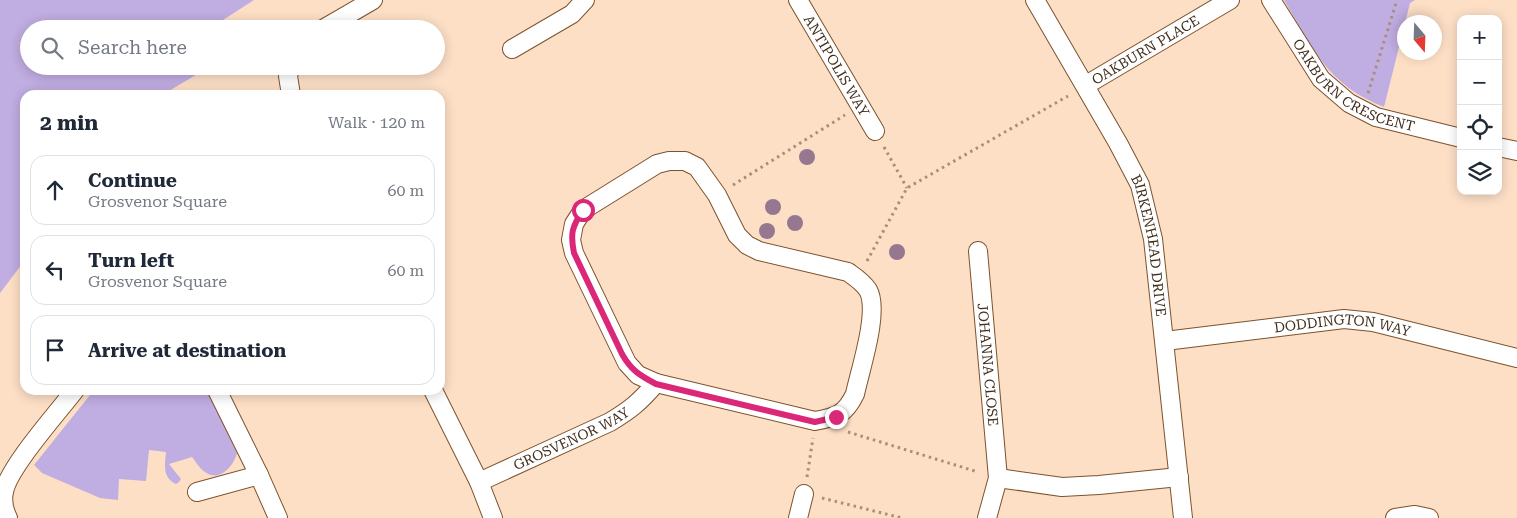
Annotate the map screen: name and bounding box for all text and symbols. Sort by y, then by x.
street label: ANTIPOLIS WAY [801,12,873,119]
street label: OAKBURN PLACE [1089,12,1202,88]
north arrow [1397,15,1442,60]
map controls [1457,15,1502,195]
button: + [1457,15,1502,60]
search box [20,20,445,75]
icon: search [38,34,66,62]
text: Search here [78,36,187,59]
street label: OAKBURN CRESCENT [1290,36,1416,134]
button: − [1457,60,1502,105]
button: locate [1457,105,1502,150]
text: 2 min [40,111,98,135]
text: Walk · 120 m [328,113,425,132]
button: layers [1457,150,1502,195]
text: Continue [88,169,177,192]
street label: BIRKENHEAD DRIVE [1128,172,1169,317]
icon: ahead [41,176,69,204]
text: 60 m [387,181,424,200]
text: Grosvenor Square [88,192,227,211]
route start [572,199,595,222]
text: Turn left [88,249,174,272]
icon: left [41,256,69,284]
text: 60 m [387,261,424,280]
text: Grosvenor Square [88,272,227,291]
street label: JOHANNA CLOSE [975,302,1001,427]
street label: DODDINGTON WAY [1273,311,1413,339]
icon: arrive [41,336,69,364]
text: Arrive at destination [88,339,286,362]
street label: GROSVENOR WAY [511,404,633,473]
route end [825,406,848,429]

